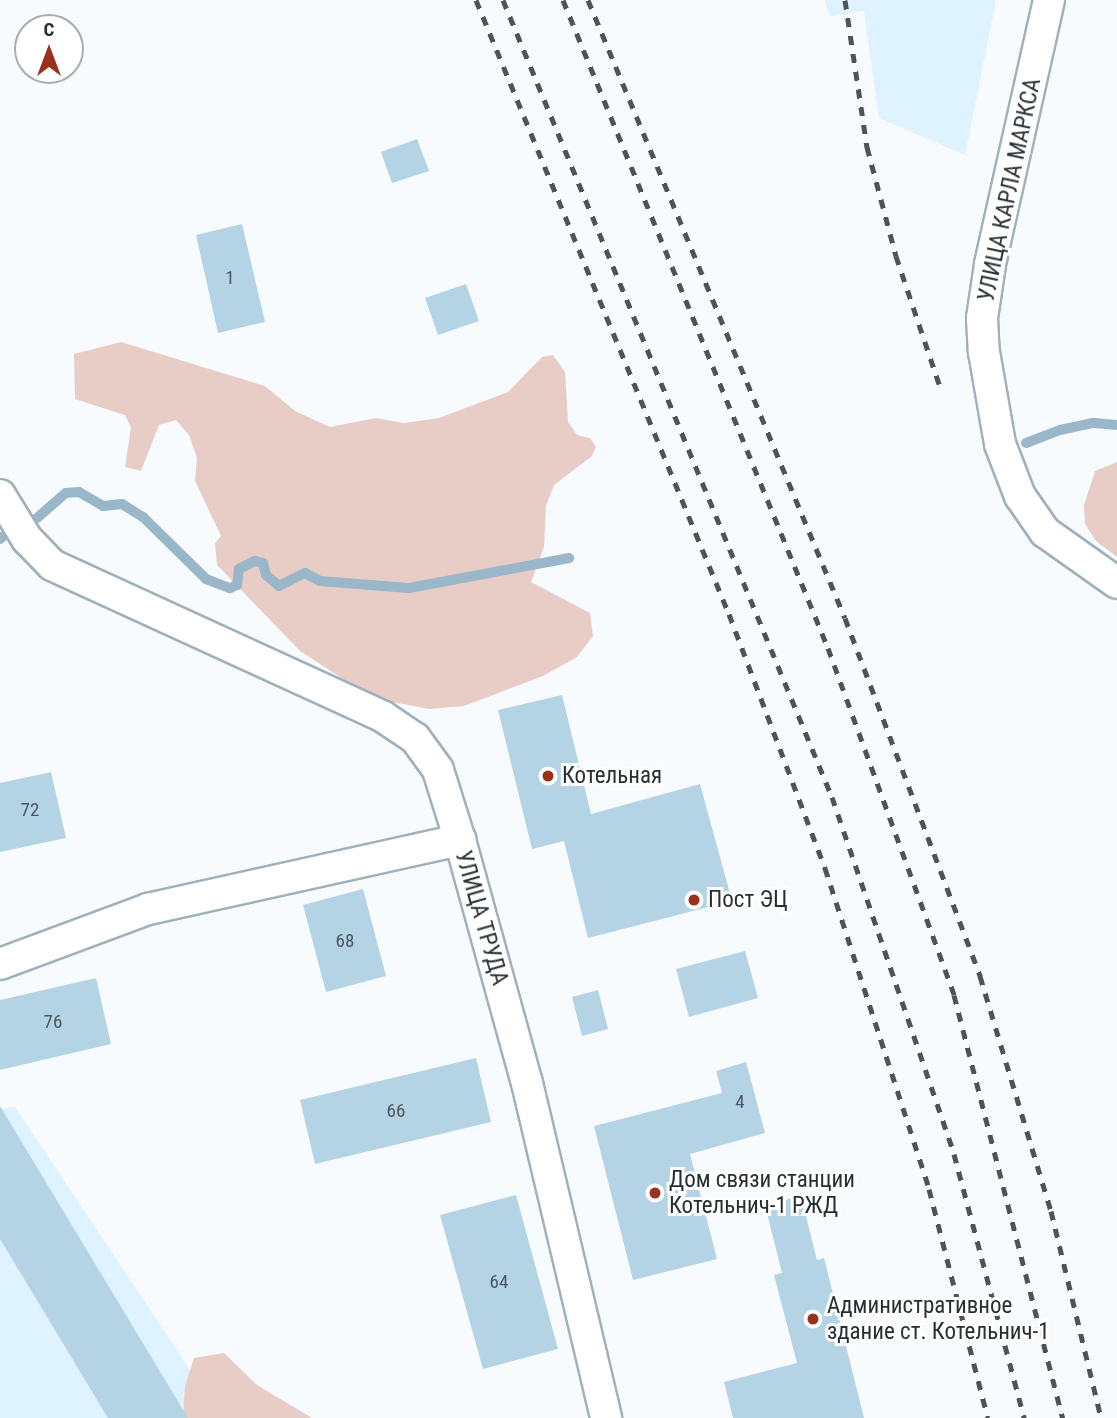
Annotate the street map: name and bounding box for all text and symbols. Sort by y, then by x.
north arrow [14,14,84,84]
text: С [44,18,54,41]
street label: УЛИЦА КАРЛА МАРКСА [973,76,1047,304]
house number: 1 [225,267,235,289]
place label: Котельная [562,762,662,790]
marker: Котельная [540,768,556,784]
house number: 72 [21,799,39,821]
street label: УЛИЦА ТРУДА [449,847,513,989]
place label: Пост ЭЦ [708,886,788,914]
marker: Пост ЭЦ [686,892,702,908]
house number: 68 [336,930,354,952]
house number: 76 [44,1011,62,1033]
house number: 4 [735,1091,745,1113]
house number: 66 [387,1100,405,1122]
place label: Дом связи станции Котельнич-1 РЖД [669,1166,855,1220]
marker: Дом связи станции Котельнич-1 РЖД [647,1185,663,1201]
house number: 64 [490,1271,508,1293]
place label: Административное здание ст. Котельнич-1 [827,1292,1050,1346]
marker: Административное здание ст. Котельнич-1 [805,1311,821,1327]

